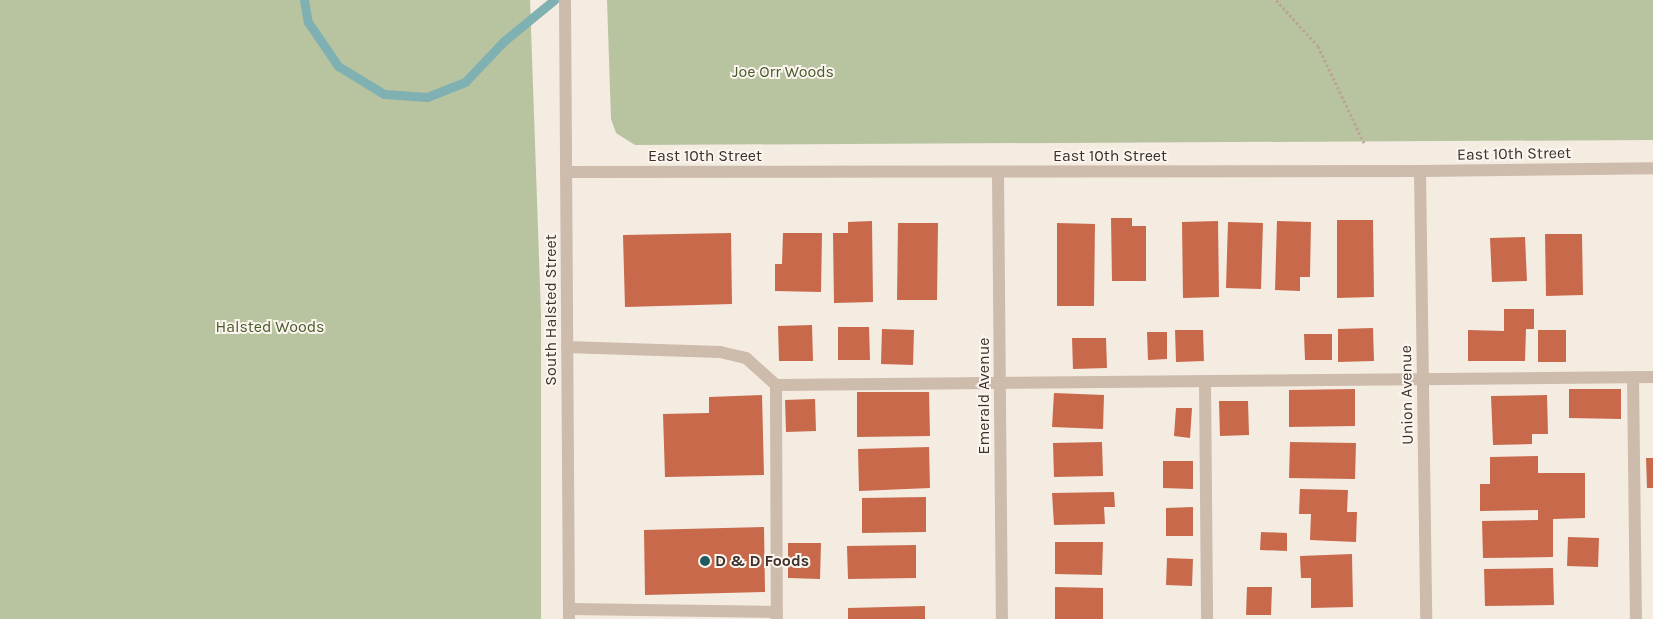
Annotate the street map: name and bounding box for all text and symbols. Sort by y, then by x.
park label: Joe Orr Woods [732,62,834,82]
street label: East 10th Street [1457,143,1571,165]
street label: East 10th Street [648,146,762,166]
street label: East 10th Street [1053,146,1167,166]
street label: South Halsted Street [541,234,561,386]
park label: Halsted Woods [215,317,325,337]
street label: Emerald Avenue [974,337,994,455]
street label: Union Avenue [1397,345,1417,445]
place label: D & D Foods [715,551,809,571]
marker: D & D Foods [699,555,711,567]

